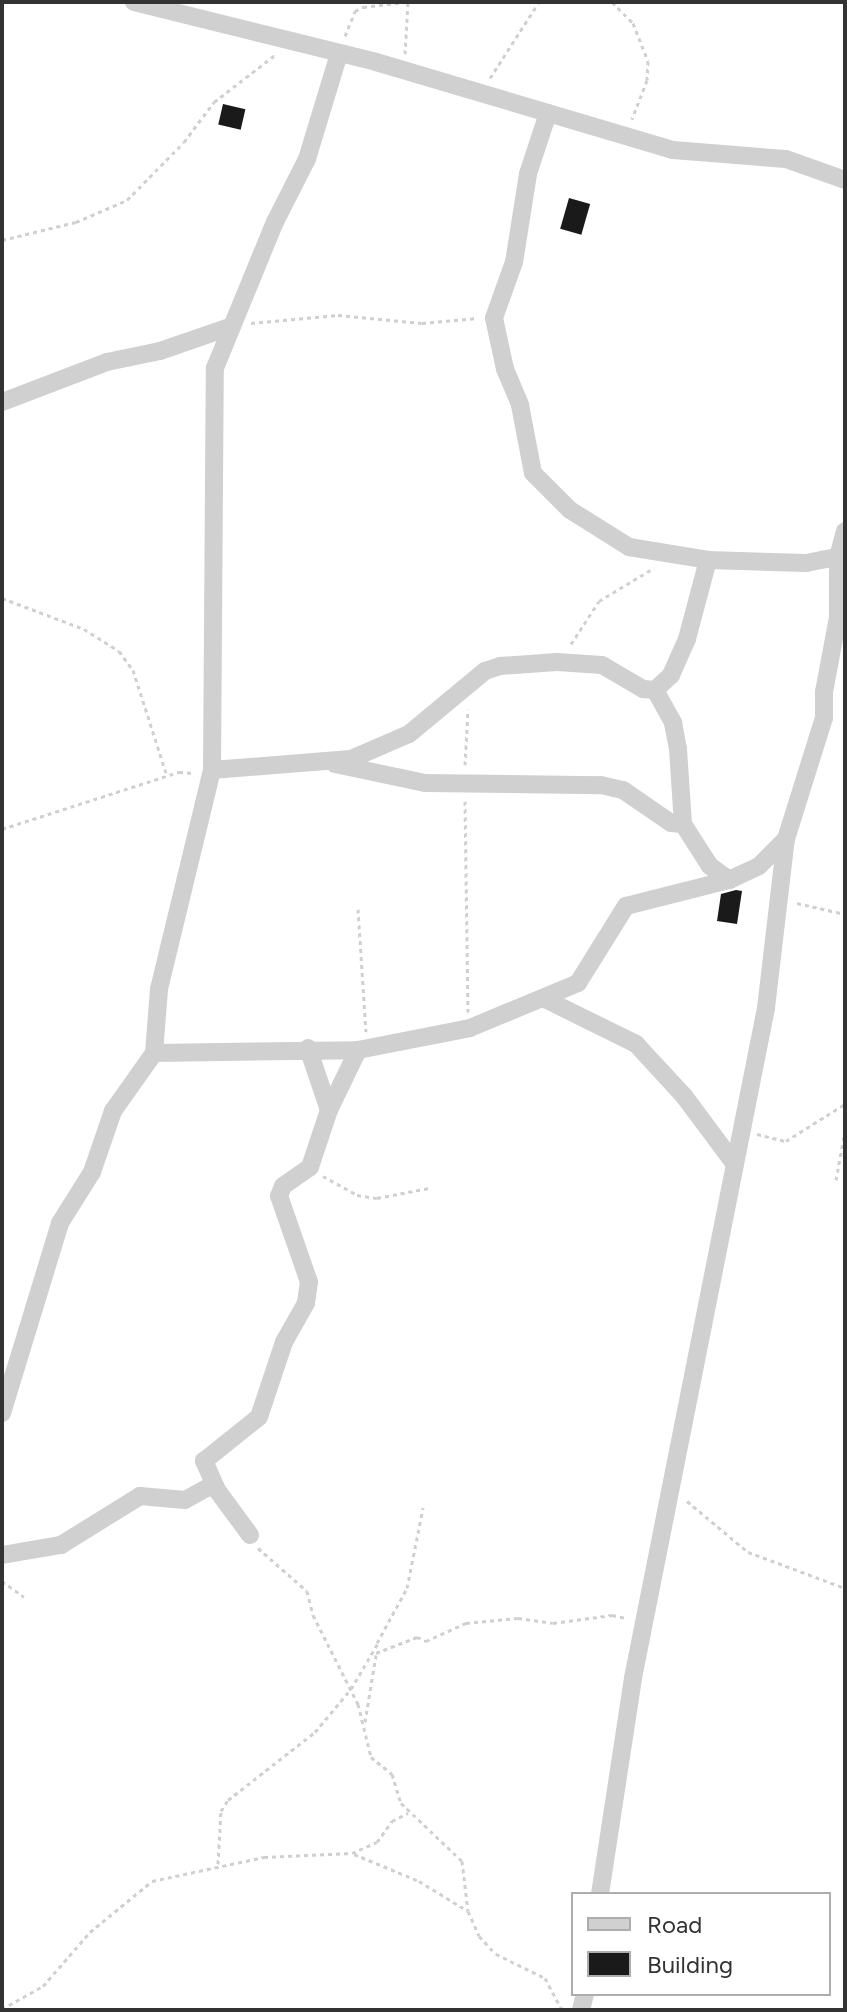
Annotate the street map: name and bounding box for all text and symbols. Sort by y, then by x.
legend [571,1892,831,1996]
text: Road [647,1910,702,1939]
text: Building [647,1950,733,1979]

